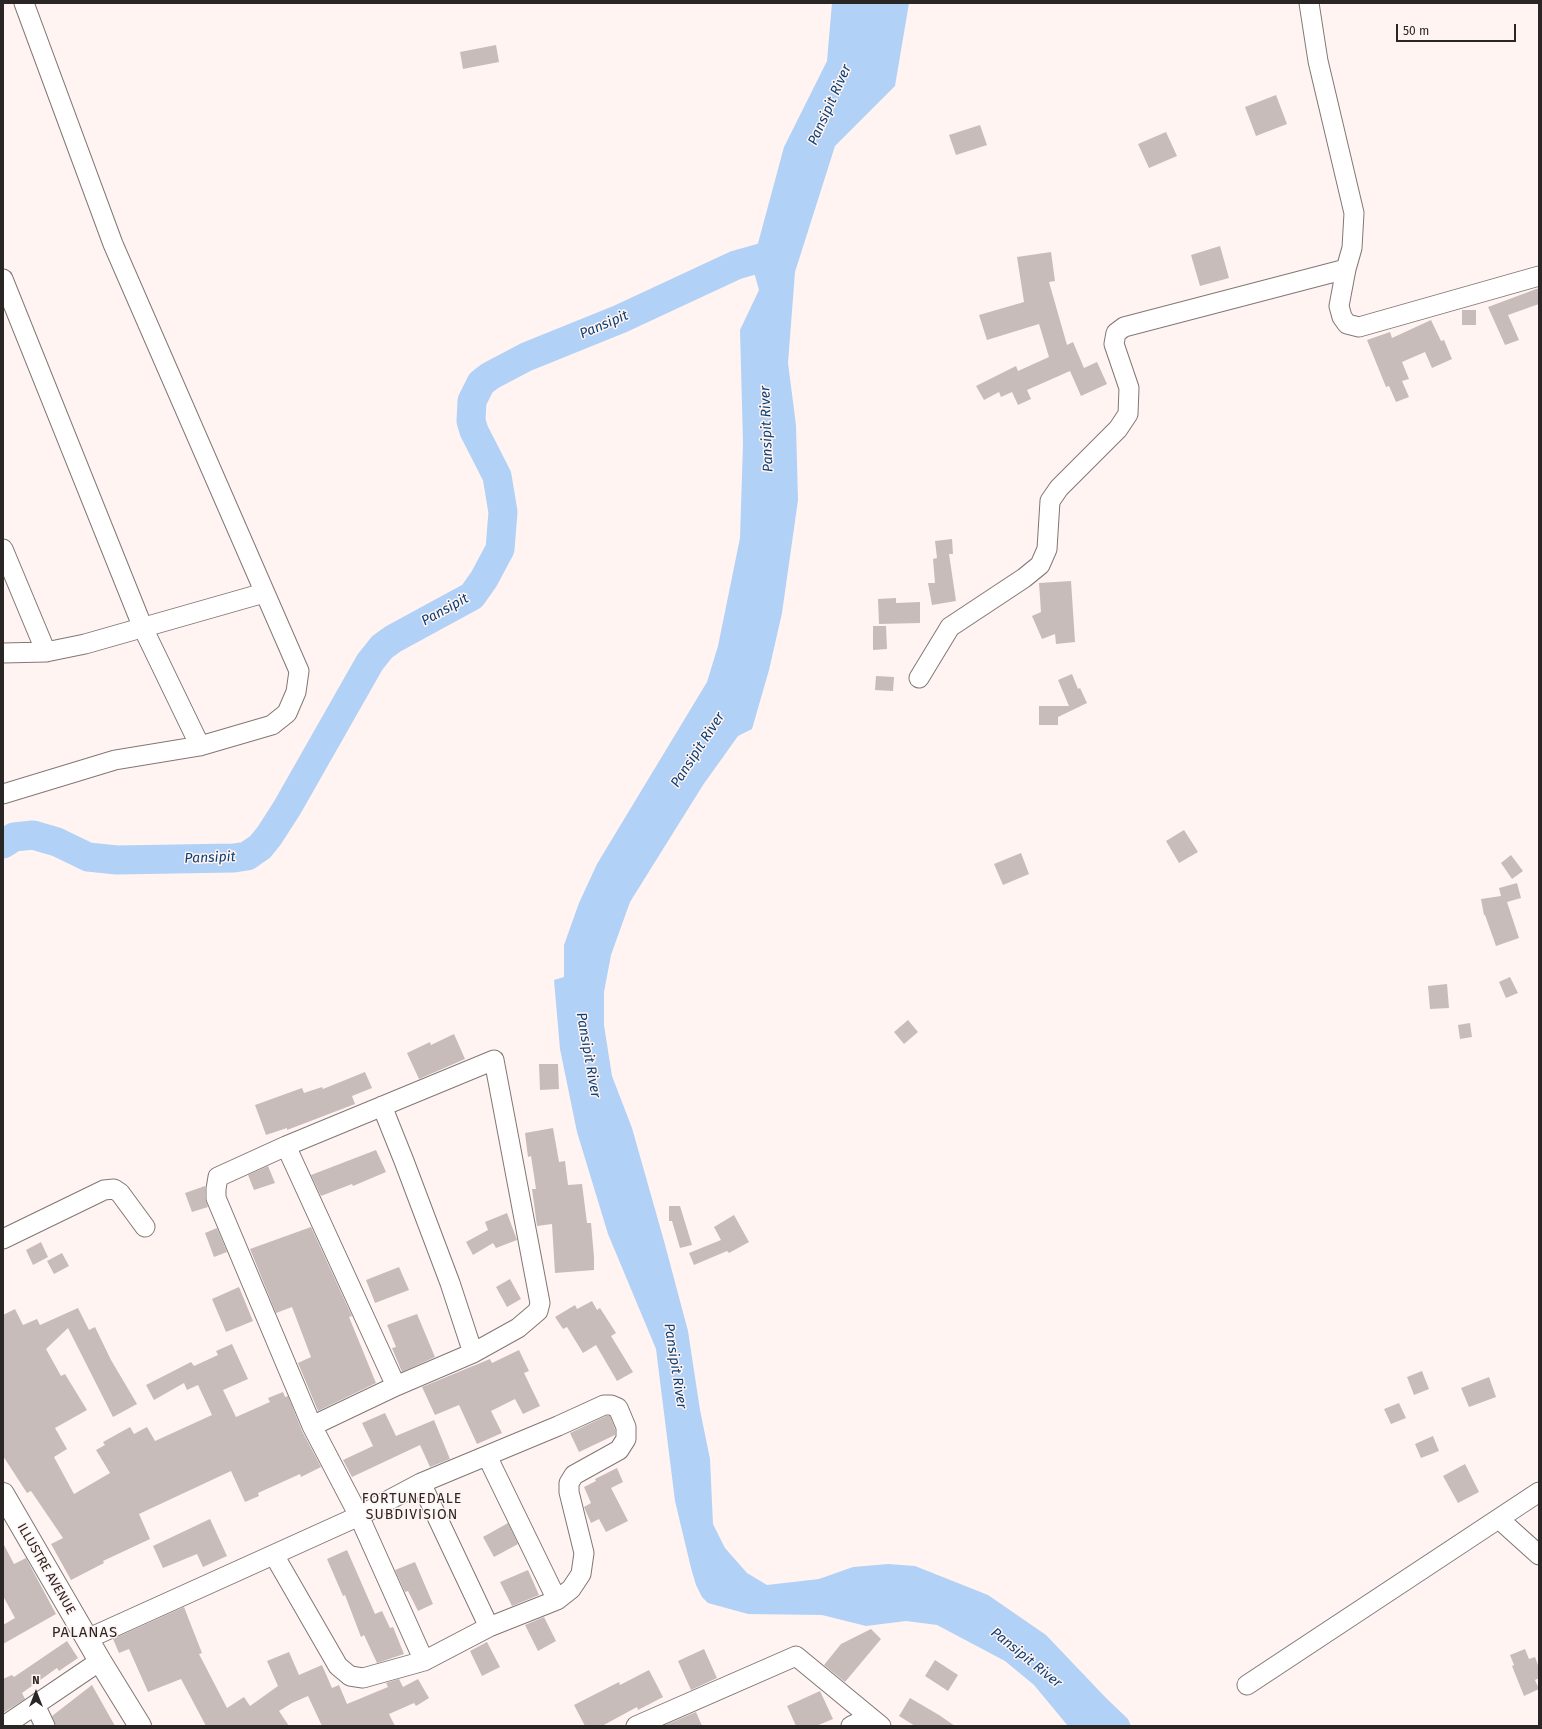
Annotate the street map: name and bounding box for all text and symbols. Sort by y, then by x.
scale bar [1398,16,1518,42]
text: 50 m [1403,24,1429,38]
water label: Pansipit River [805,62,855,148]
water label: Pansipit [577,307,631,343]
water label: Pansipit River [757,386,777,472]
water label: Pansipit [419,590,471,630]
water label: Pansipit River [667,709,729,791]
water label: Pansipit [184,849,236,867]
water label: Pansipit River [572,1011,604,1099]
water label: Pansipit River [660,1322,690,1410]
district label: FORTUNEDALE SUBDIVISION [362,1491,462,1524]
street label: ILLUSTRE AVENUE [14,1521,78,1617]
district label: PALANAS [52,1624,118,1642]
water label: Pansipit River [987,1624,1065,1692]
north arrow [16,1673,56,1713]
text: N [32,1674,40,1687]

